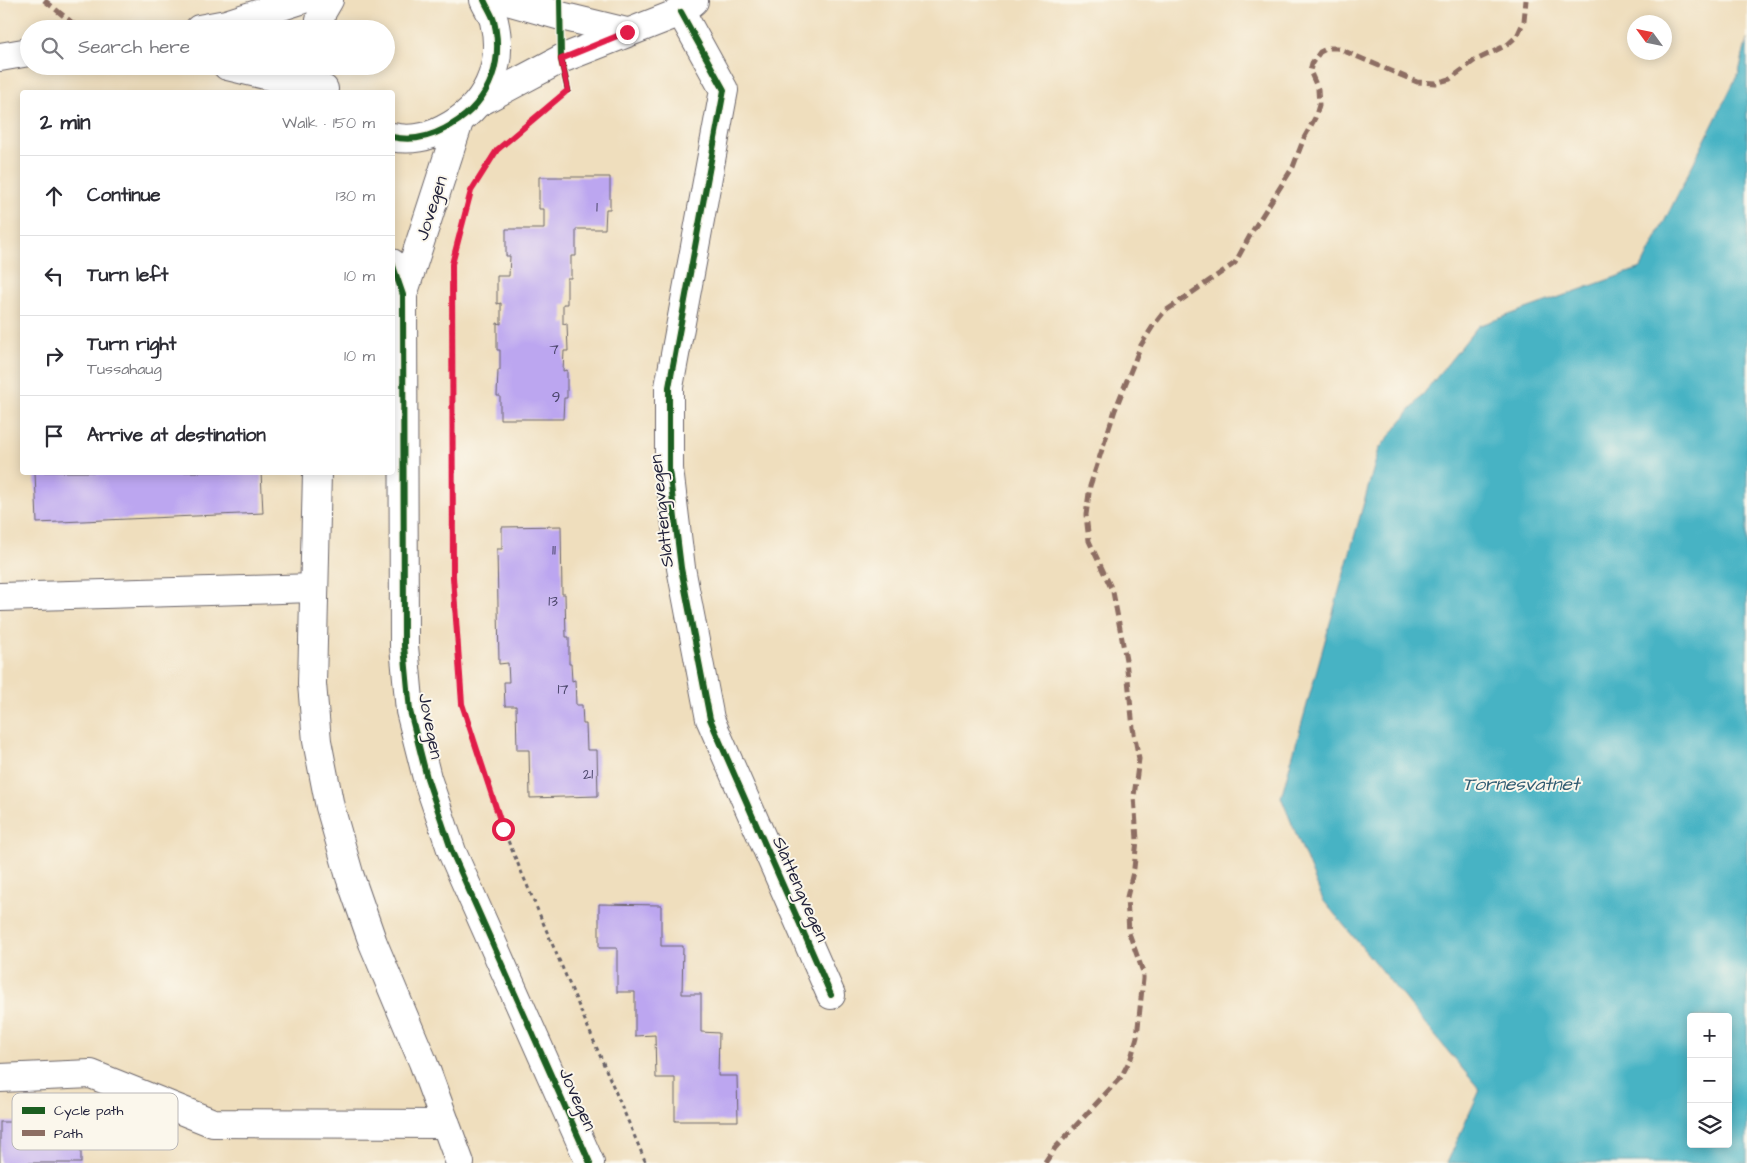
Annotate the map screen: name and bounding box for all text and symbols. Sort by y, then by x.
north arrow [1627,15,1672,60]
search box [20,20,395,75]
route end [616,21,639,44]
icon: search [38,34,66,62]
text: Search here [78,34,190,61]
text: 2 min [40,108,90,137]
text: Walk · 150 m [282,112,375,134]
street label: Jovegen [409,173,455,244]
icon: ahead [40,182,68,210]
text: Continue [87,182,161,209]
text: 130 m [336,185,375,207]
house number: 1 [596,197,598,218]
icon: left [40,262,68,290]
text: Turn left [87,262,168,289]
text: 10 m [344,265,375,287]
text: Turn right [87,331,176,358]
house number: 7 [549,339,559,360]
icon: right [40,342,68,370]
text: 10 m [344,345,375,367]
text: Tussahaug [87,358,162,380]
house number: 9 [552,387,560,408]
icon: arrive [40,422,68,450]
text: Arrive at destination [87,422,266,449]
street label: Slåttengvegen [643,453,681,569]
house number: 11 [552,540,556,561]
house number: 13 [548,591,558,612]
house number: 17 [557,679,569,700]
street label: Jovegen [411,691,449,761]
house number: 21 [583,764,593,785]
water label: Tornesvatnet [1463,771,1582,798]
route start [492,818,515,841]
street label: Slåttengvegen [765,832,835,946]
map controls [1687,1013,1732,1148]
button: + [1687,1013,1732,1058]
button: − [1687,1058,1732,1103]
street label: Jovegen [552,1064,603,1135]
legend [12,1093,178,1150]
text: Cycle path [54,1101,123,1121]
button: layers [1687,1103,1732,1148]
text: Path [54,1124,83,1144]

